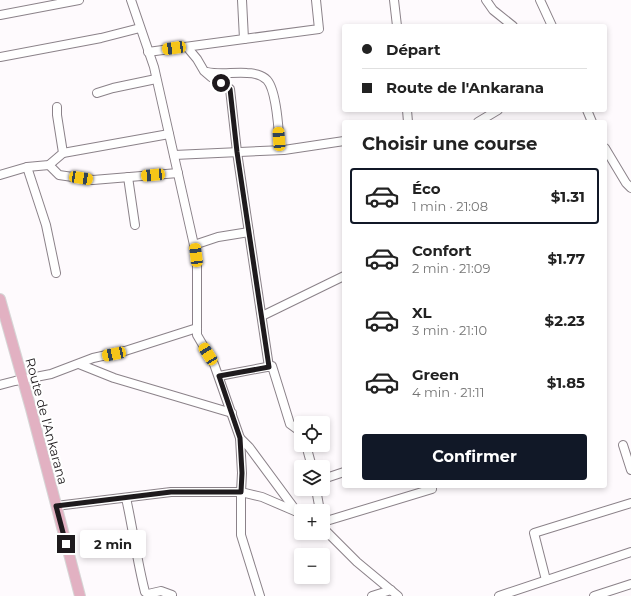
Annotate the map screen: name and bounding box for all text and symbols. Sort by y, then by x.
car [161,40,187,56]
text: Départ [386,40,441,59]
route start [212,74,230,92]
text: Route de l'Ankarana [386,78,544,97]
car [272,127,286,151]
text: Choisir une course [362,133,537,155]
car [141,168,165,182]
car [68,170,94,186]
icon: car [364,178,400,214]
text: Éco [412,179,441,198]
text: $1.31 [551,187,585,206]
text: 1 min · 21:08 [412,198,488,214]
icon: car [364,240,400,276]
text: Confort [412,241,472,260]
car [189,242,203,268]
text: $1.77 [547,249,585,268]
text: 2 min · 21:09 [412,260,490,276]
icon: car [364,302,400,338]
text: XL [412,303,431,322]
text: $2.23 [545,311,585,330]
text: 3 min · 21:10 [412,322,487,338]
car [197,341,219,367]
car [101,346,127,362]
street label: Route de l'Ankarana [22,356,72,486]
icon: car [364,364,400,400]
text: Green [412,365,459,384]
text: $1.85 [547,373,585,392]
text: 4 min · 21:11 [412,384,484,400]
map controls [294,416,330,584]
button: locate [294,416,330,452]
button: Confirmer [362,434,587,480]
button: layers [294,460,330,496]
button: + [294,504,330,540]
callout: 2 min [80,530,146,558]
route end [57,535,75,553]
text: 2 min [94,536,132,552]
button: − [294,548,330,584]

